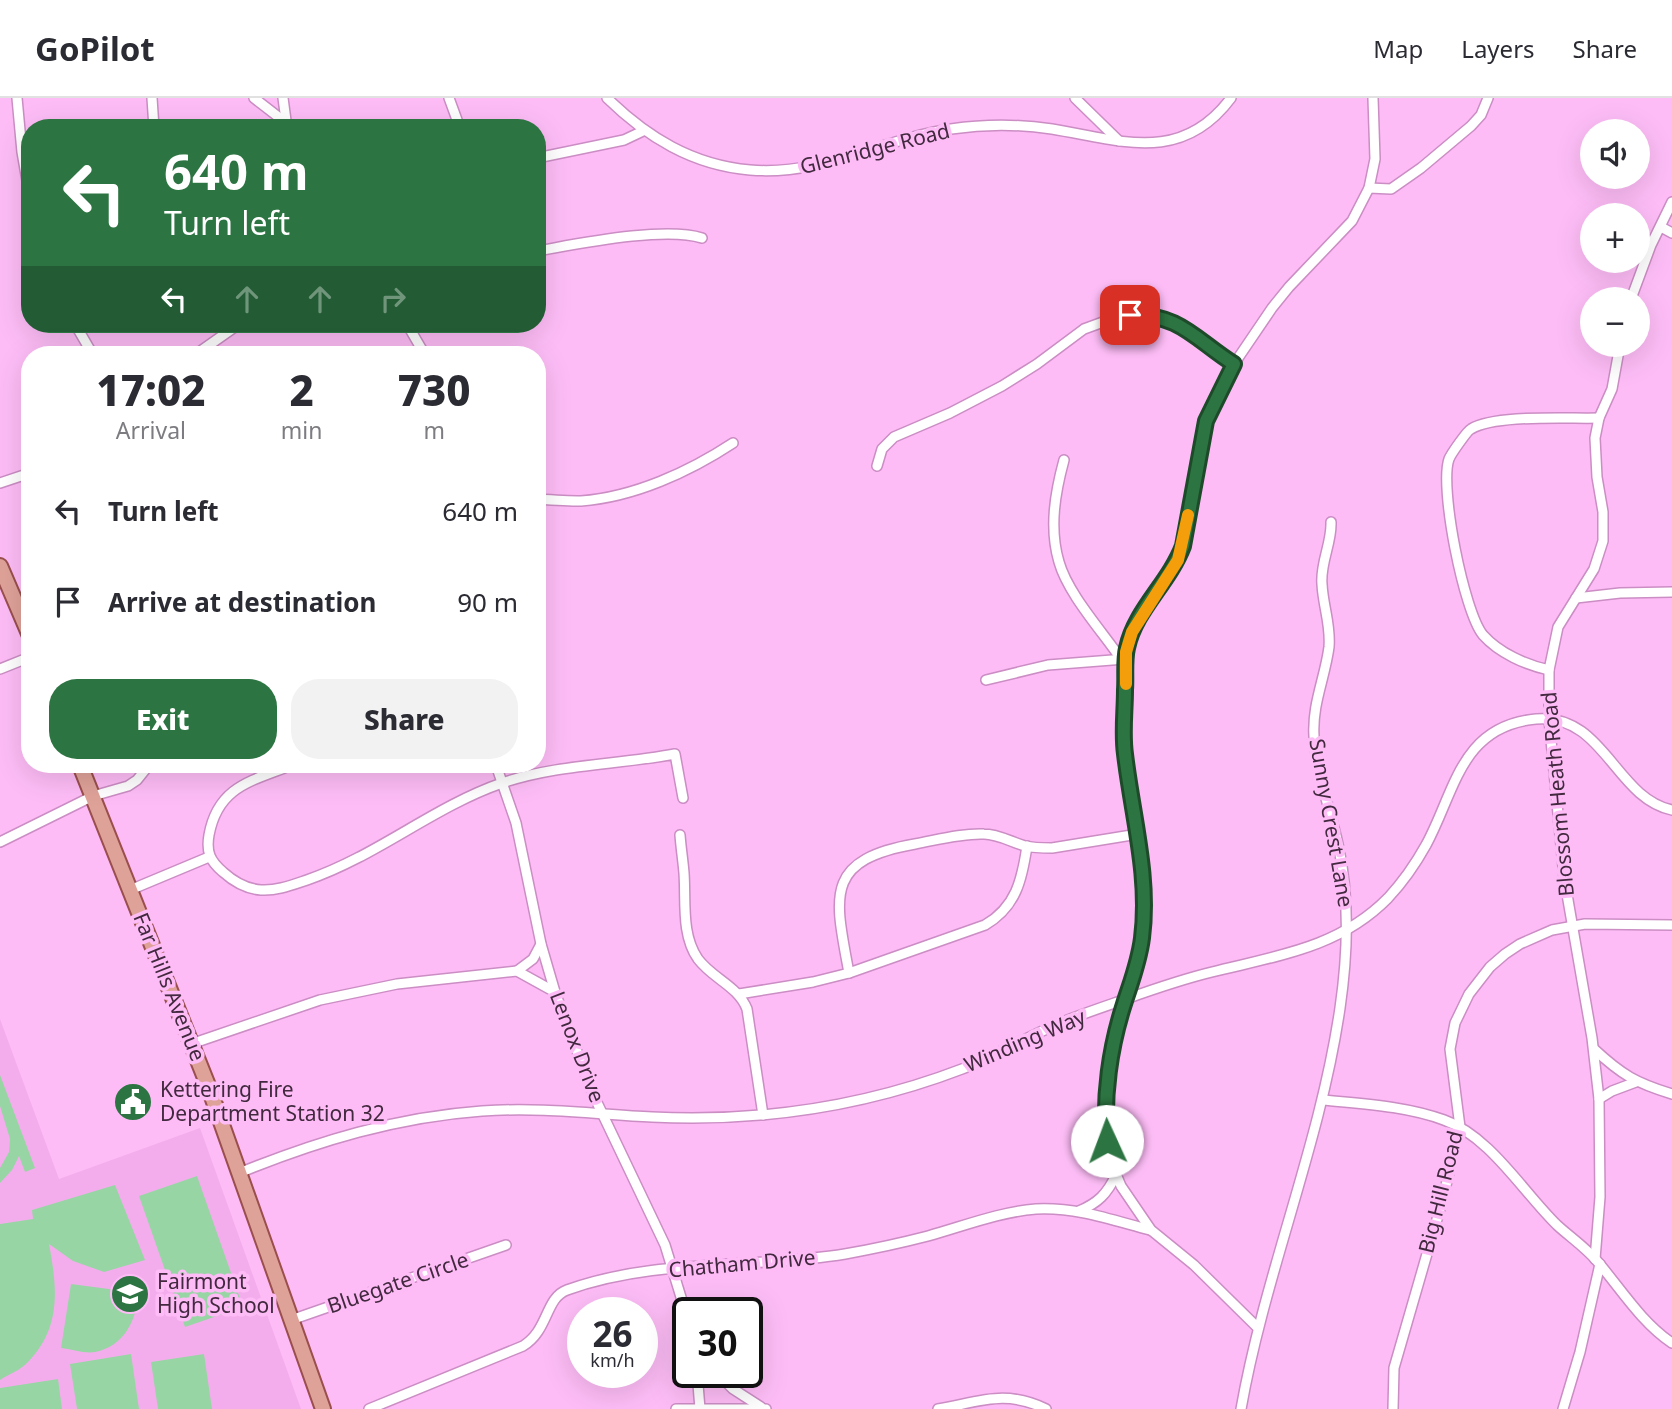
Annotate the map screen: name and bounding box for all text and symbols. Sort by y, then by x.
text: GoPilot [35,26,155,71]
text: Map [1373,32,1423,65]
text: Layers [1461,32,1535,65]
text: Share [1573,32,1637,65]
street label: Glenridge Road [797,116,952,180]
map controls [1580,119,1650,357]
button: sound [1580,119,1650,189]
text: 640 m [164,138,309,204]
icon: left [49,147,140,238]
text: Turn left [164,201,290,244]
button: + [1580,203,1650,273]
icon: left [155,280,193,318]
icon: ahead [228,280,266,318]
icon: ahead [301,280,339,318]
icon: right [374,280,412,318]
pin [1100,285,1160,345]
button: − [1580,287,1650,357]
icon: arrive [1111,296,1149,334]
text: 17:02 [96,361,205,418]
text: 2 [289,361,314,418]
text: 730 [398,361,471,418]
text: Arrival [116,414,186,446]
text: min [281,414,322,446]
text: m [423,414,445,446]
icon: left [49,492,87,530]
text: Turn left [108,493,219,529]
text: 640 m [442,493,518,529]
icon: arrive [49,583,87,621]
text: Arrive at destination [108,584,377,620]
text: 90 m [457,584,518,620]
button: Exit [49,679,277,759]
button: Share [291,679,518,759]
street label: Blossom Heath Road [1534,691,1580,898]
street label: Sunny Crest Lane [1303,736,1361,909]
street label: Far Hills Avenue [127,908,212,1065]
street label: Lenox Drive [544,987,612,1106]
street label: Winding Way [960,1002,1090,1078]
place label: Kettering Fire Department Station 32 [160,1075,385,1127]
public building icon: Kettering Fire Department Station 32 [112,1081,154,1123]
position arrow [1070,1104,1144,1178]
street label: Big Hill Road [1411,1128,1469,1256]
street label: Chatham Drive [667,1243,817,1283]
street label: Bluegate Circle [323,1245,472,1319]
place label: Fairmont High School [157,1267,275,1319]
school or university icon: Fairmont High School [109,1273,151,1315]
speed limit sign: 30 [672,1297,763,1388]
text: 26 [592,1310,633,1357]
text: km/h [590,1348,635,1372]

